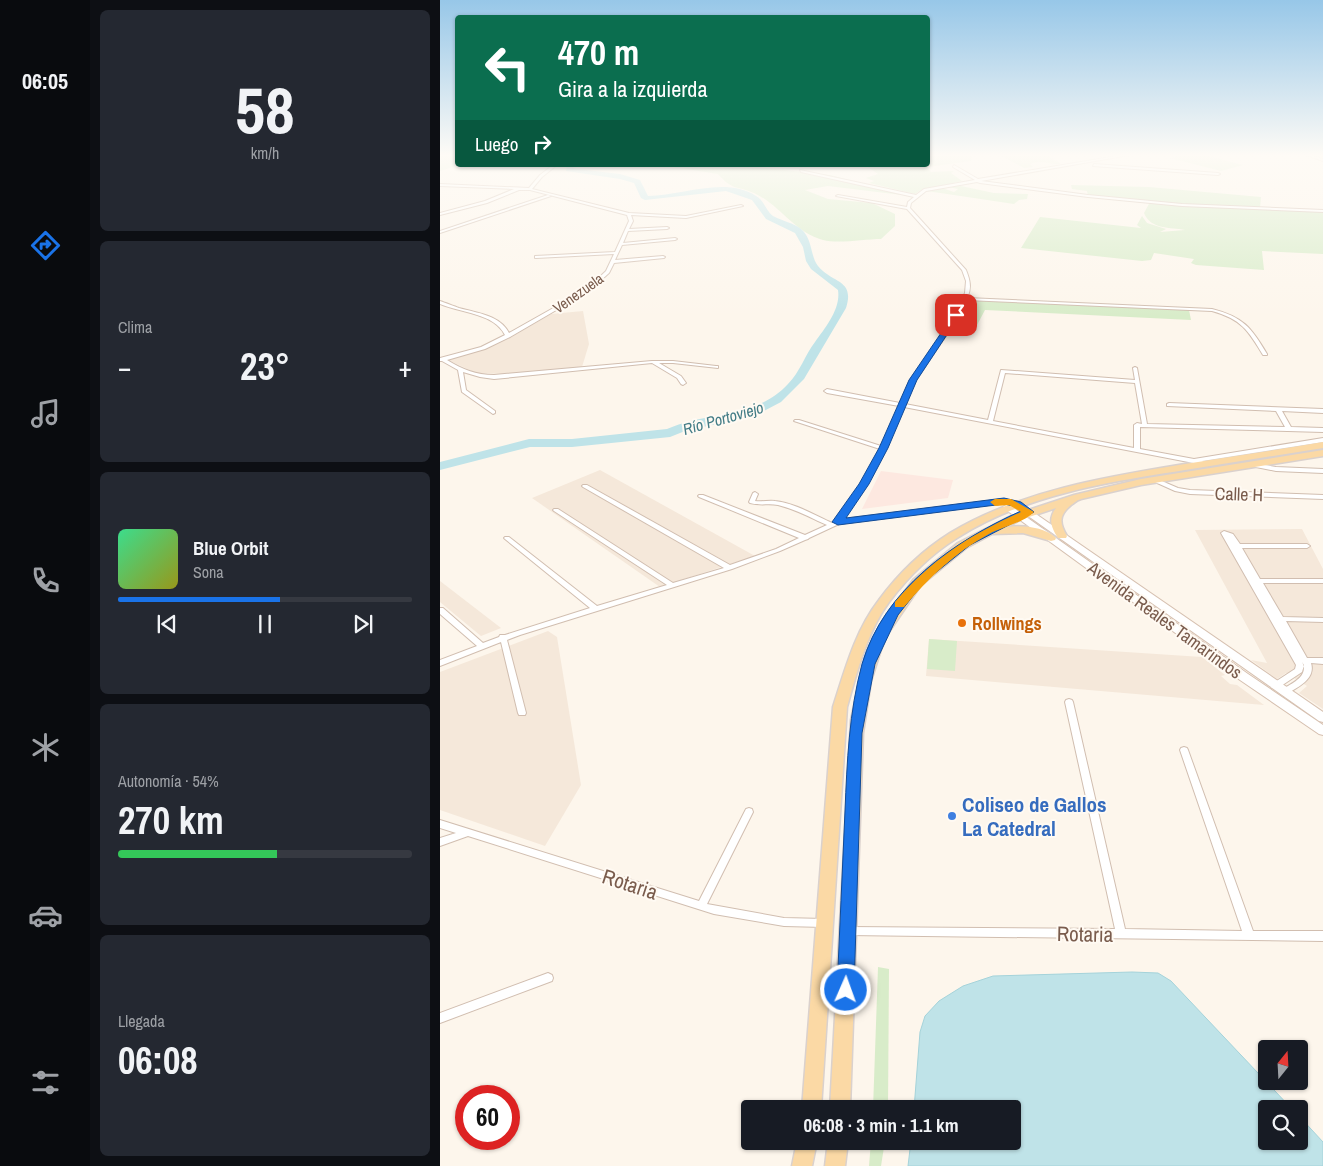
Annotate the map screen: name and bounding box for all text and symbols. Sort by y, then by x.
text: 470 m [558,29,639,76]
icon: left [475,35,540,100]
text: 06:05 [22,66,68,96]
text: 58 [235,66,295,153]
text: Gira a la izquierda [558,74,707,104]
icon: right [528,130,556,158]
text: Luego [475,131,518,157]
text: km/h [251,142,279,164]
icon: directions [28,228,63,263]
street label: Venezuela [548,268,608,318]
pin [935,294,977,336]
icon: arrive [942,301,970,329]
text: Clima [118,316,152,338]
text: 23° [240,341,290,392]
text: − [118,348,131,386]
text: + [399,348,412,386]
icon: music [28,396,63,431]
water label: Río Portoviejo [680,396,766,440]
street label: Calle H [1214,481,1264,507]
text: Blue Orbit [193,535,268,561]
street label: Avenida Reales Tamarindos [1082,555,1247,685]
text: Sona [193,561,224,583]
icon: phone [28,563,63,598]
icon: previous [153,610,181,638]
icon: pause [251,610,279,638]
icon: next [349,610,377,638]
place label: Rollwings [972,611,1042,636]
marker: Rollwings [956,617,968,629]
icon: climate [28,730,63,765]
text: Autonomía · 54% [118,770,219,792]
place label: Coliseo de Gallos La Catedral [962,790,1107,843]
text: 270 km [118,795,224,846]
marker: Coliseo de Gallos La Catedral [946,810,958,822]
street label: Rotaria [599,861,662,907]
icon: car [28,898,63,933]
street label: Rotaria [1057,919,1114,949]
position arrow [819,963,871,1015]
text: Llegada [118,1010,165,1032]
text: 06:08 [118,1035,198,1086]
north arrow [1258,1040,1308,1090]
map controls [1258,1040,1308,1150]
icon: filters [28,1065,63,1100]
speed limit sign: 60 [455,1085,520,1150]
button: search [1258,1100,1308,1150]
text: 06:08 · 3 min · 1.1 km [803,1112,959,1138]

